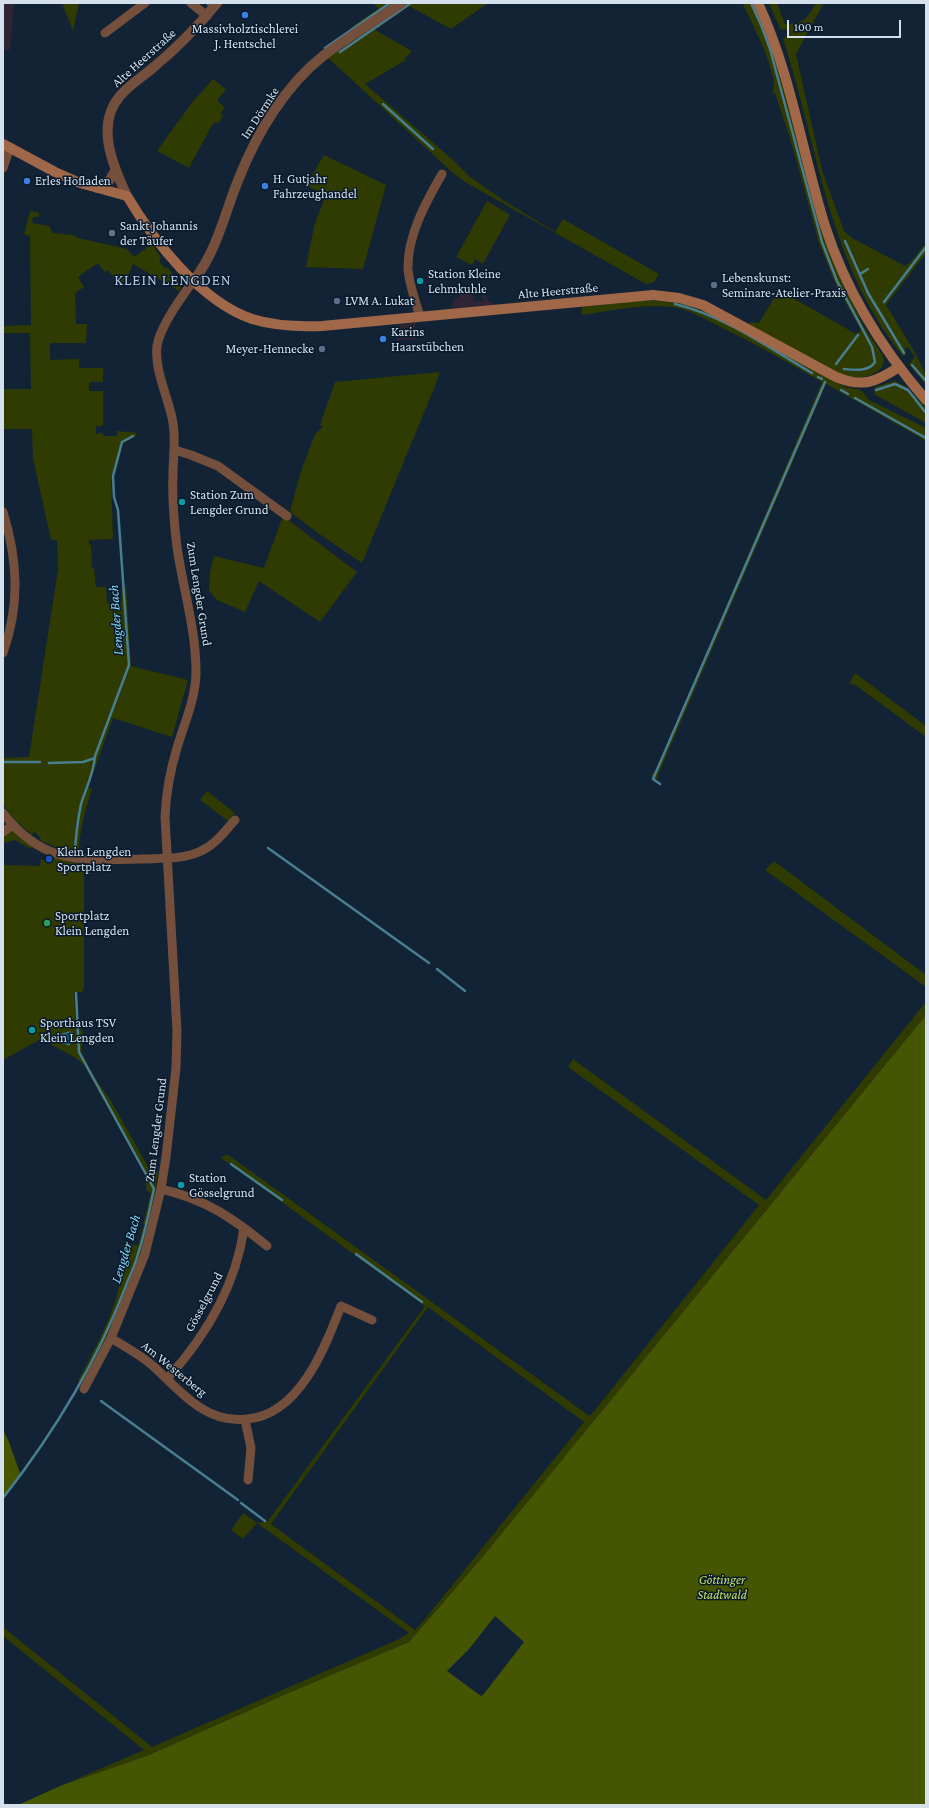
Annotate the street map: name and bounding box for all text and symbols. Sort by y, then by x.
marker: Massivholztischlerei J. Hentschel [240,10,250,20]
scale bar [789,12,903,38]
text: 100 m [794,20,823,34]
place label: Massivholztischlerei J. Hentschel [192,21,298,52]
street label: Alte Heerstraße [109,25,179,91]
street label: Im Dörmke [237,84,283,142]
place label: H. Gutjahr Fahrzeughandel [273,171,357,202]
place label: Erles Hofladen [35,173,111,189]
marker: Erles Hofladen [22,176,32,186]
marker: H. Gutjahr Fahrzeughandel [260,181,270,191]
place label: Sankt Johannis der Täufer [120,218,198,249]
marker: Sankt Johannis der Täufer [107,228,117,238]
place label: Station Kleine Lehmkuhle [428,266,501,297]
place label: Lebenskunst: Seminare-Atelier-Praxis [722,270,846,301]
district label: KLEIN LENGDEN [114,271,232,289]
marker: Station Kleine Lehmkuhle [415,276,425,286]
street label: Alte Heerstraße [517,280,599,302]
marker: Lebenskunst: Seminare-Atelier-Praxis [709,280,719,290]
place label: LVM A. Lukat [345,293,414,309]
marker: LVM A. Lukat [332,296,342,306]
place label: Karins Haarstübchen [391,324,464,355]
marker: Karins Haarstübchen [378,334,388,344]
place label: Meyer-Hennecke [225,341,314,357]
marker: Meyer-Hennecke [317,344,327,354]
place label: Station Zum Lengder Grund [190,487,269,518]
marker: Station Zum Lengder Grund [177,497,187,507]
street label: Zum Lengder Grund [183,541,215,647]
water label: Lengder Bach [105,584,127,656]
place label: Klein Lengden Sportplatz [57,844,131,875]
marker: Klein Lengden Sportplatz [44,854,54,864]
place label: Sportplatz Klein Lengden [55,908,129,939]
marker: Sportplatz Klein Lengden [42,918,52,928]
place label: Sporthaus TSV Klein Lengden [40,1015,116,1046]
marker: Sporthaus TSV Klein Lengden [27,1025,37,1035]
street label: Zum Lengder Grund [142,1077,170,1183]
place label: Station Gösselgrund [189,1170,255,1201]
marker: Station Gösselgrund [176,1180,186,1190]
water label: Lengder Bach [108,1213,144,1285]
street label: Gösselgrund [182,1269,226,1335]
street label: Am Westerberg [138,1338,210,1400]
park label: Göttinger Stadtwald [697,1572,747,1603]

